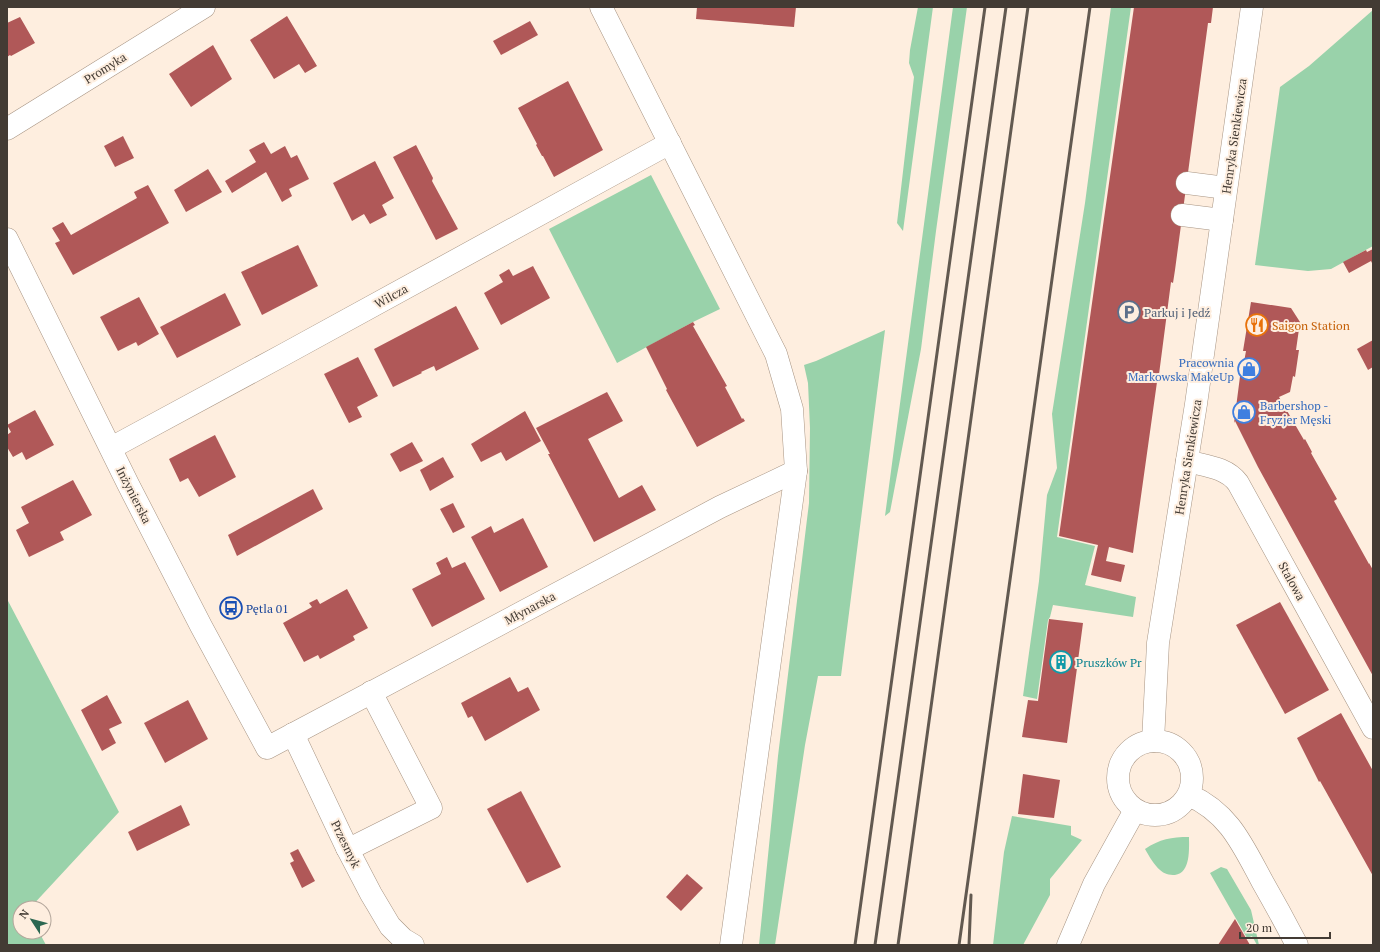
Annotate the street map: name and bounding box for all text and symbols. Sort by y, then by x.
street label: Promyka [81,49,129,87]
street label: Henryka Sienkiewicza [1218,77,1250,195]
street label: Wilcza [372,281,410,311]
parking icon: Parkuj i Jedź [1116,299,1142,325]
place label: Parkuj i Jedź [1144,305,1211,320]
restaurant icon: Saigon Station [1244,312,1270,338]
place label: Saigon Station [1272,318,1350,333]
place label: Pracownia Markowska MakeUp [1128,355,1234,384]
shop icon: Pracownia Markowska MakeUp [1236,356,1262,382]
street label: Henryka Sienkiewicza [1171,398,1205,516]
place label: Barbershop - Fryzjer Męski [1260,398,1332,427]
shop icon: Barbershop - Fryzjer Męski [1231,399,1257,425]
street label: Inżynierska [113,464,155,526]
street label: Stalowa [1275,559,1309,603]
street label: Młynarska [502,588,558,628]
bus stop icon: Pętla 01 [218,595,244,621]
place label: Pętla 01 [246,601,289,616]
building icon: Pruszków Pr [1048,649,1074,675]
place label: Pruszków Pr [1076,655,1142,670]
street label: Przesmyk [328,818,364,871]
north arrow [12,900,52,940]
text: N [16,906,32,922]
scale bar [1240,914,1330,940]
text: 20 m [1246,920,1273,935]

